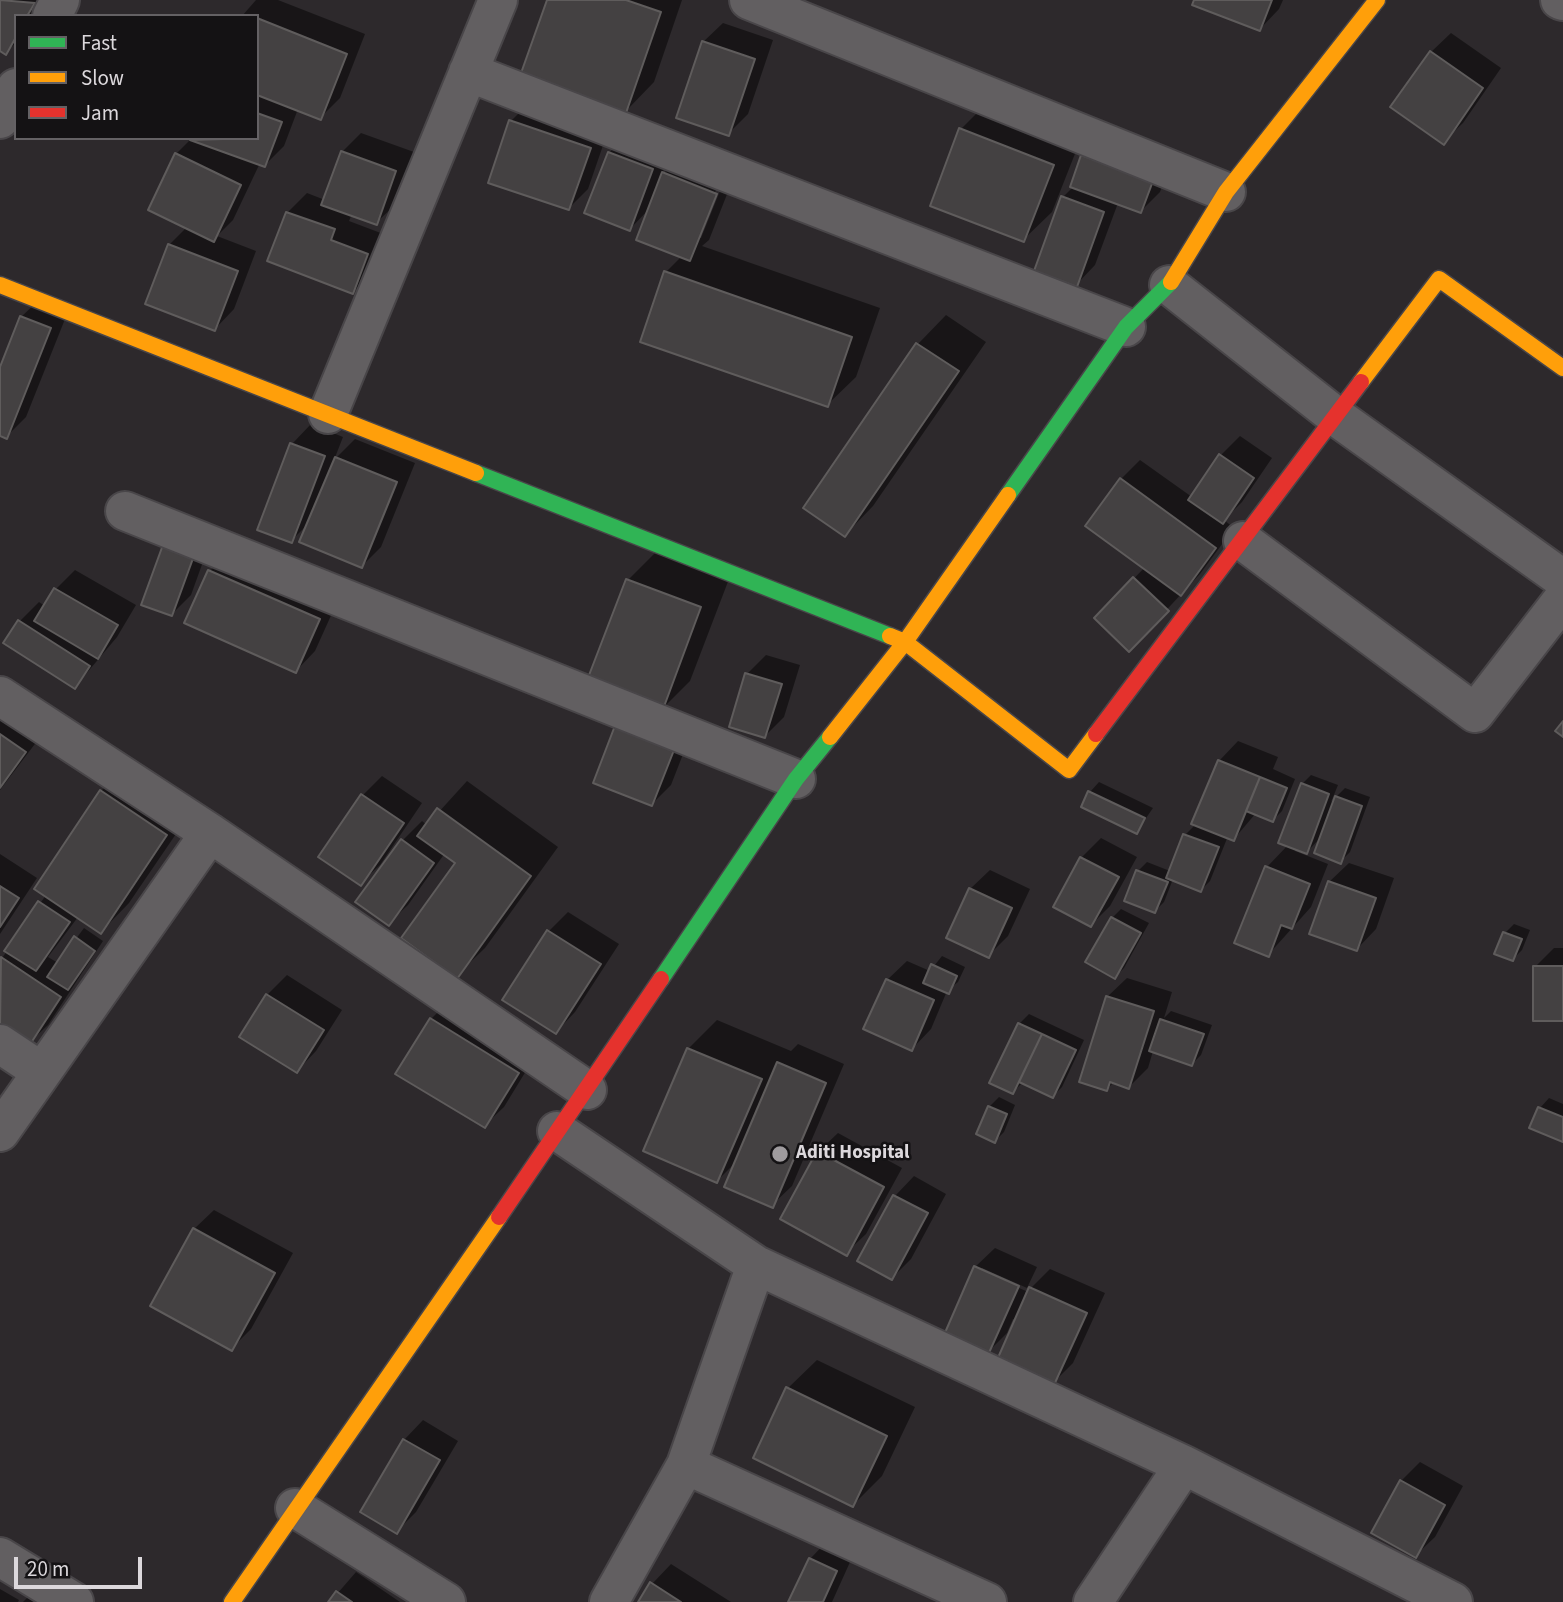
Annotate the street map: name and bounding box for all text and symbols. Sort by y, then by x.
legend [14,14,259,140]
text: Fast [81,28,117,58]
text: Slow [81,63,124,93]
text: Jam [81,98,119,128]
place label: Aditi Hospital [796,1143,909,1165]
marker: Aditi Hospital [770,1144,790,1164]
scale bar [18,1542,145,1586]
text: 20 m [27,1554,69,1584]

